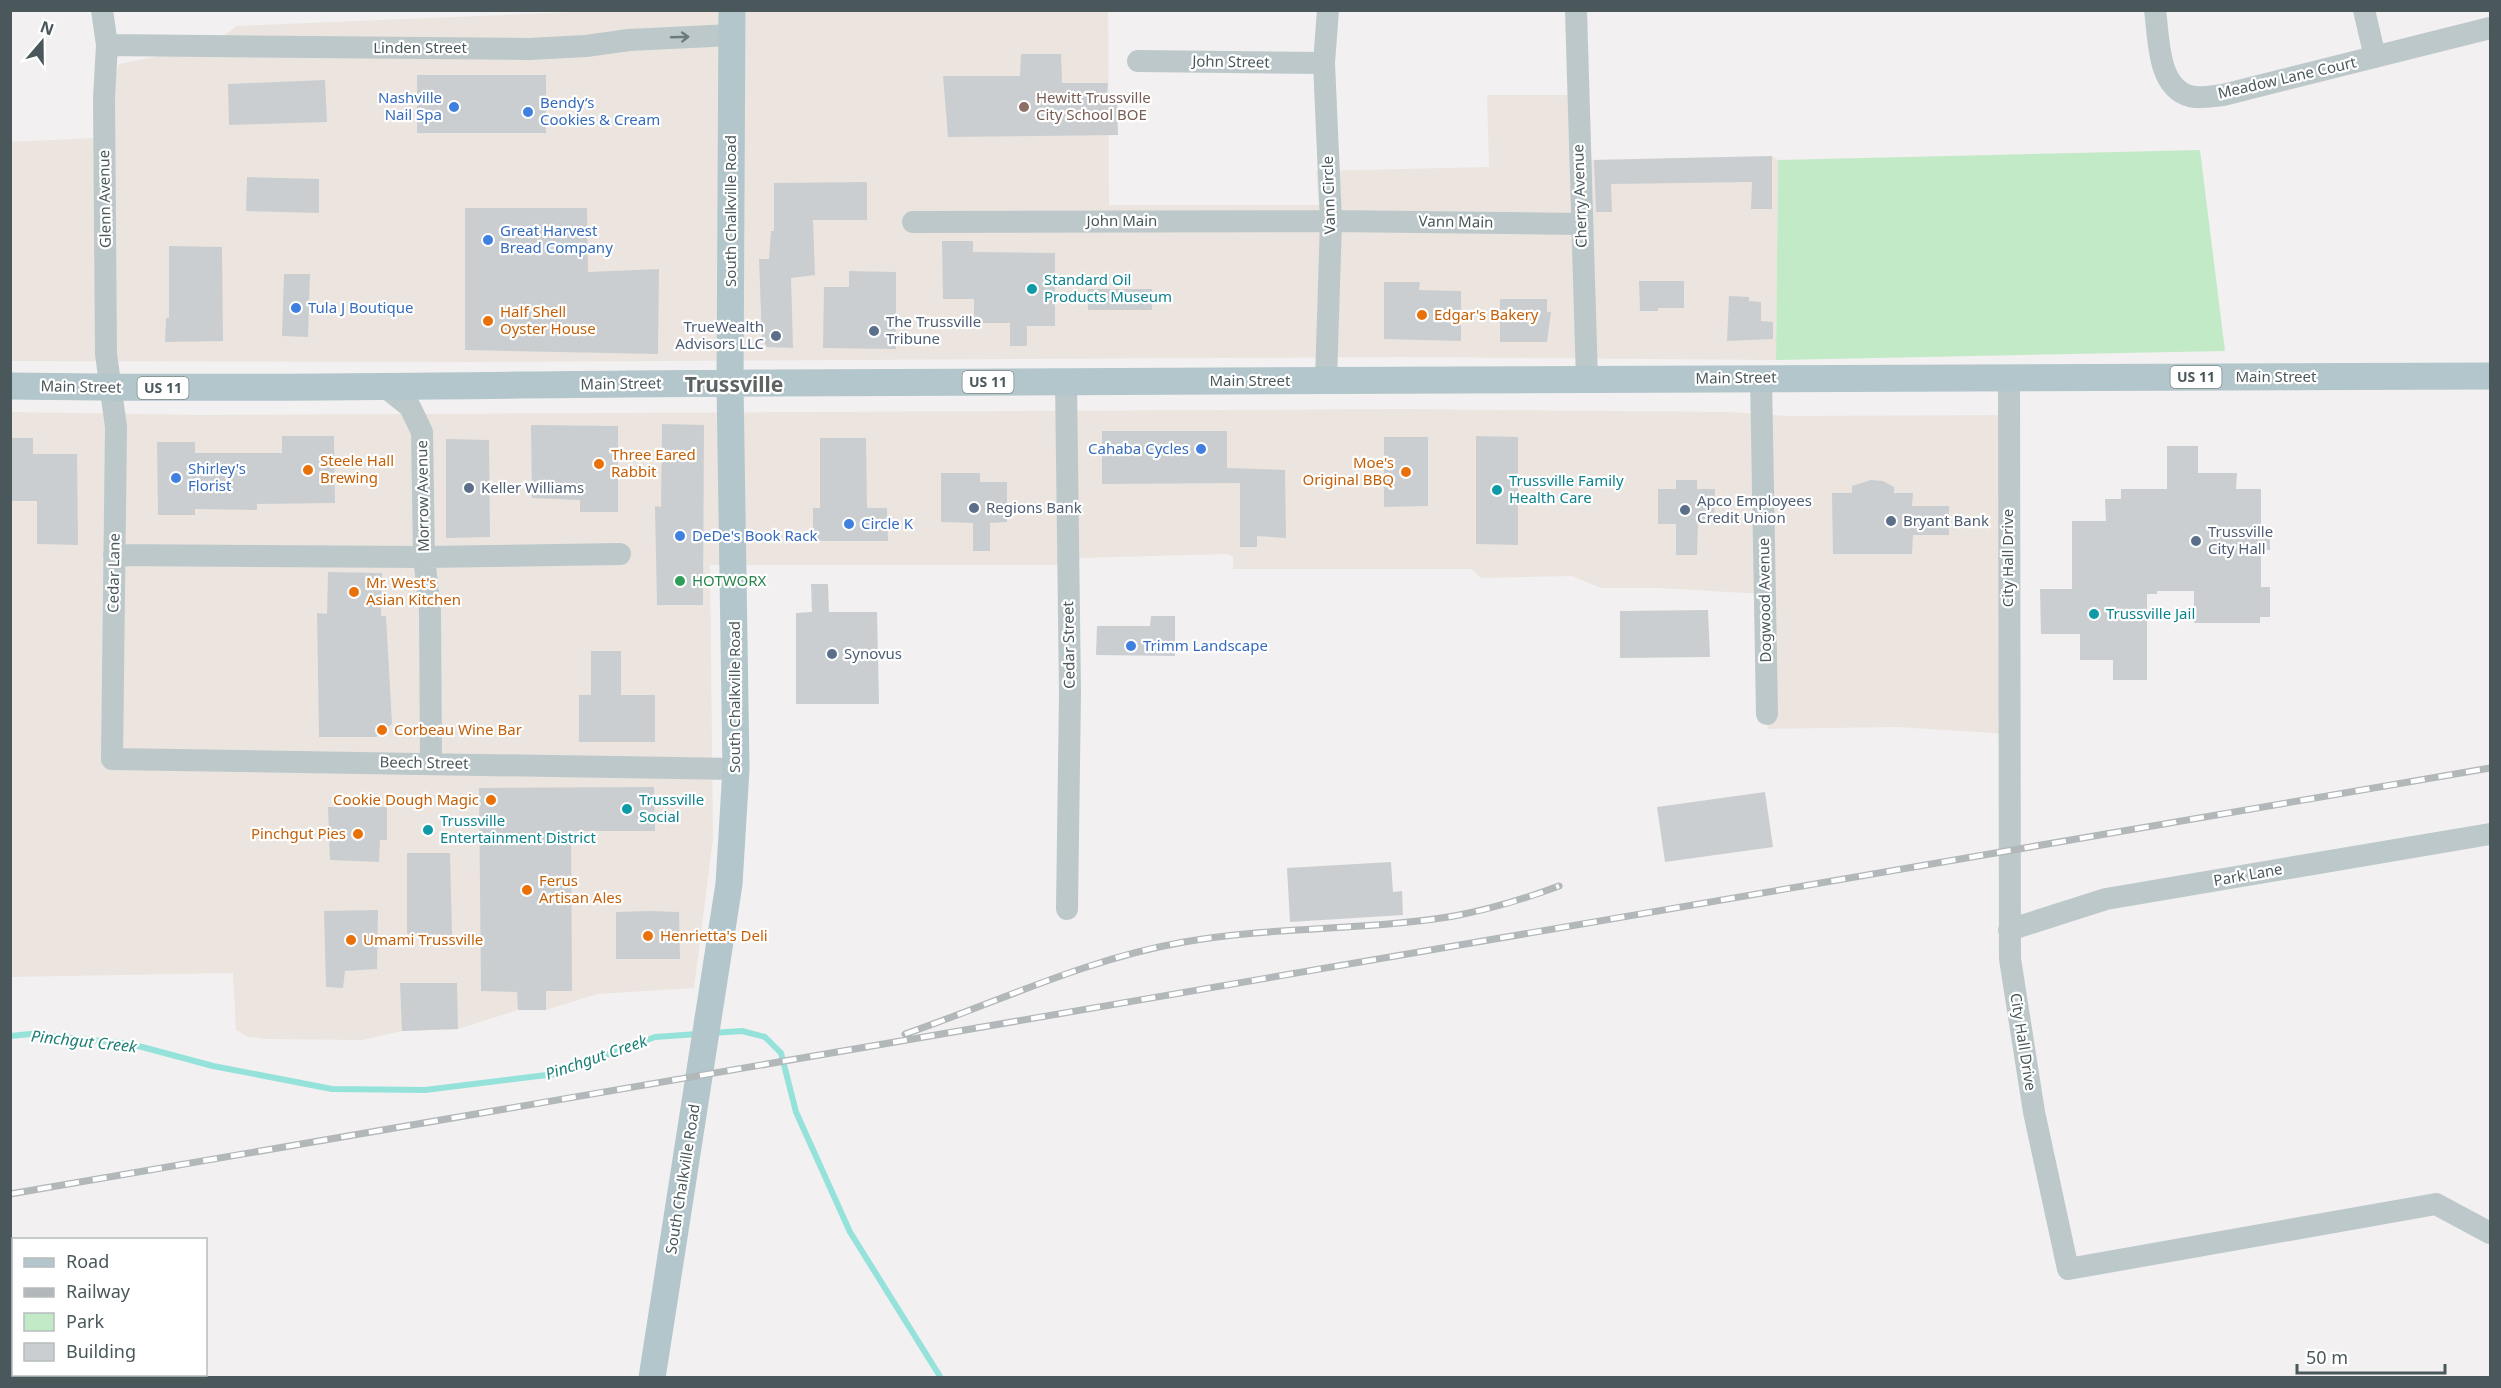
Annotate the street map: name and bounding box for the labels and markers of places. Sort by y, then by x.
place label: Nashville Nail Spa [378,87,442,124]
place label: Hewitt Trussville City School BOE [1036,87,1151,124]
place label: Bendy’s Cookies & Cream [540,92,660,129]
marker: Nashville Nail Spa [447,100,461,114]
marker: Hewitt Trussville City School BOE [1017,100,1031,114]
marker: Bendy’s Cookies & Cream [521,105,535,119]
place label: Great Harvest Bread Company [500,220,613,257]
marker: Great Harvest Bread Company [481,233,495,247]
place label: Standard Oil Products Museum [1044,269,1172,306]
marker: Standard Oil Products Museum [1025,282,1039,296]
place label: Tula J Boutique [308,297,413,317]
marker: Tula J Boutique [289,301,303,315]
place label: Half Shell Oyster House [500,301,596,338]
place label: Edgar's Bakery [1434,304,1539,324]
marker: Edgar's Bakery [1415,308,1429,322]
place label: The Trussville Tribune [886,311,981,348]
marker: Half Shell Oyster House [481,314,495,328]
place label: TrueWealth Advisors LLC [675,316,765,353]
marker: The Trussville Tribune [867,324,881,338]
marker: TrueWealth Advisors LLC [769,329,783,343]
place label: Cahaba Cycles [1088,438,1189,458]
marker: Cahaba Cycles [1194,442,1208,456]
place label: Three Eared Rabbit [611,444,696,481]
place label: Steele Hall Brewing [320,450,394,487]
place label: Moe's Original BBQ [1302,452,1394,489]
marker: Three Eared Rabbit [592,457,606,471]
place label: Shirley's Florist [188,458,246,495]
marker: Steele Hall Brewing [301,463,315,477]
marker: Moe's Original BBQ [1399,465,1413,479]
place label: Trussville Family Health Care [1509,470,1624,507]
marker: Shirley's Florist [169,471,183,485]
place label: Keller Williams [481,477,584,497]
marker: Keller Williams [462,481,476,495]
marker: Trussville Family Health Care [1490,483,1504,497]
place label: Apco Employees Credit Union [1697,490,1812,527]
place label: Regions Bank [986,497,1082,517]
marker: Regions Bank [967,501,981,515]
marker: Apco Employees Credit Union [1678,503,1692,517]
place label: Bryant Bank [1903,510,1989,530]
place label: Circle K [861,513,914,533]
marker: Bryant Bank [1884,514,1898,528]
marker: Circle K [842,517,856,531]
place label: Trussville City Hall [2208,521,2273,558]
place label: DeDe's Book Rack [692,525,817,545]
marker: DeDe's Book Rack [673,529,687,543]
marker: Trussville City Hall [2189,534,2203,548]
place label: HOTWORX [692,570,767,590]
place label: Mr. West's Asian Kitchen [366,572,461,609]
marker: HOTWORX [673,574,687,588]
marker: Mr. West's Asian Kitchen [347,585,361,599]
place label: Trussville Jail [2106,603,2195,623]
marker: Trussville Jail [2087,607,2101,621]
place label: Trimm Landscape [1143,635,1268,655]
marker: Trimm Landscape [1124,639,1138,653]
place label: Synovus [844,643,902,663]
marker: Synovus [825,647,839,661]
place label: Corbeau Wine Bar [394,719,522,739]
marker: Corbeau Wine Bar [375,723,389,737]
place label: Cookie Dough Magic [333,789,479,809]
place label: Trussville Social [639,789,704,826]
marker: Cookie Dough Magic [484,793,498,807]
marker: Trussville Social [620,802,634,816]
place label: Trussville Entertainment District [440,810,596,847]
place label: Pinchgut Pies [251,823,346,843]
marker: Trussville Entertainment District [421,823,435,837]
marker: Pinchgut Pies [351,827,365,841]
place label: Ferus Artisan Ales [539,870,622,907]
marker: Ferus Artisan Ales [520,883,534,897]
place label: Henrietta's Deli [660,925,768,945]
place label: Umami Trussville [363,929,483,949]
marker: Henrietta's Deli [641,929,655,943]
marker: Umami Trussville [344,933,358,947]

